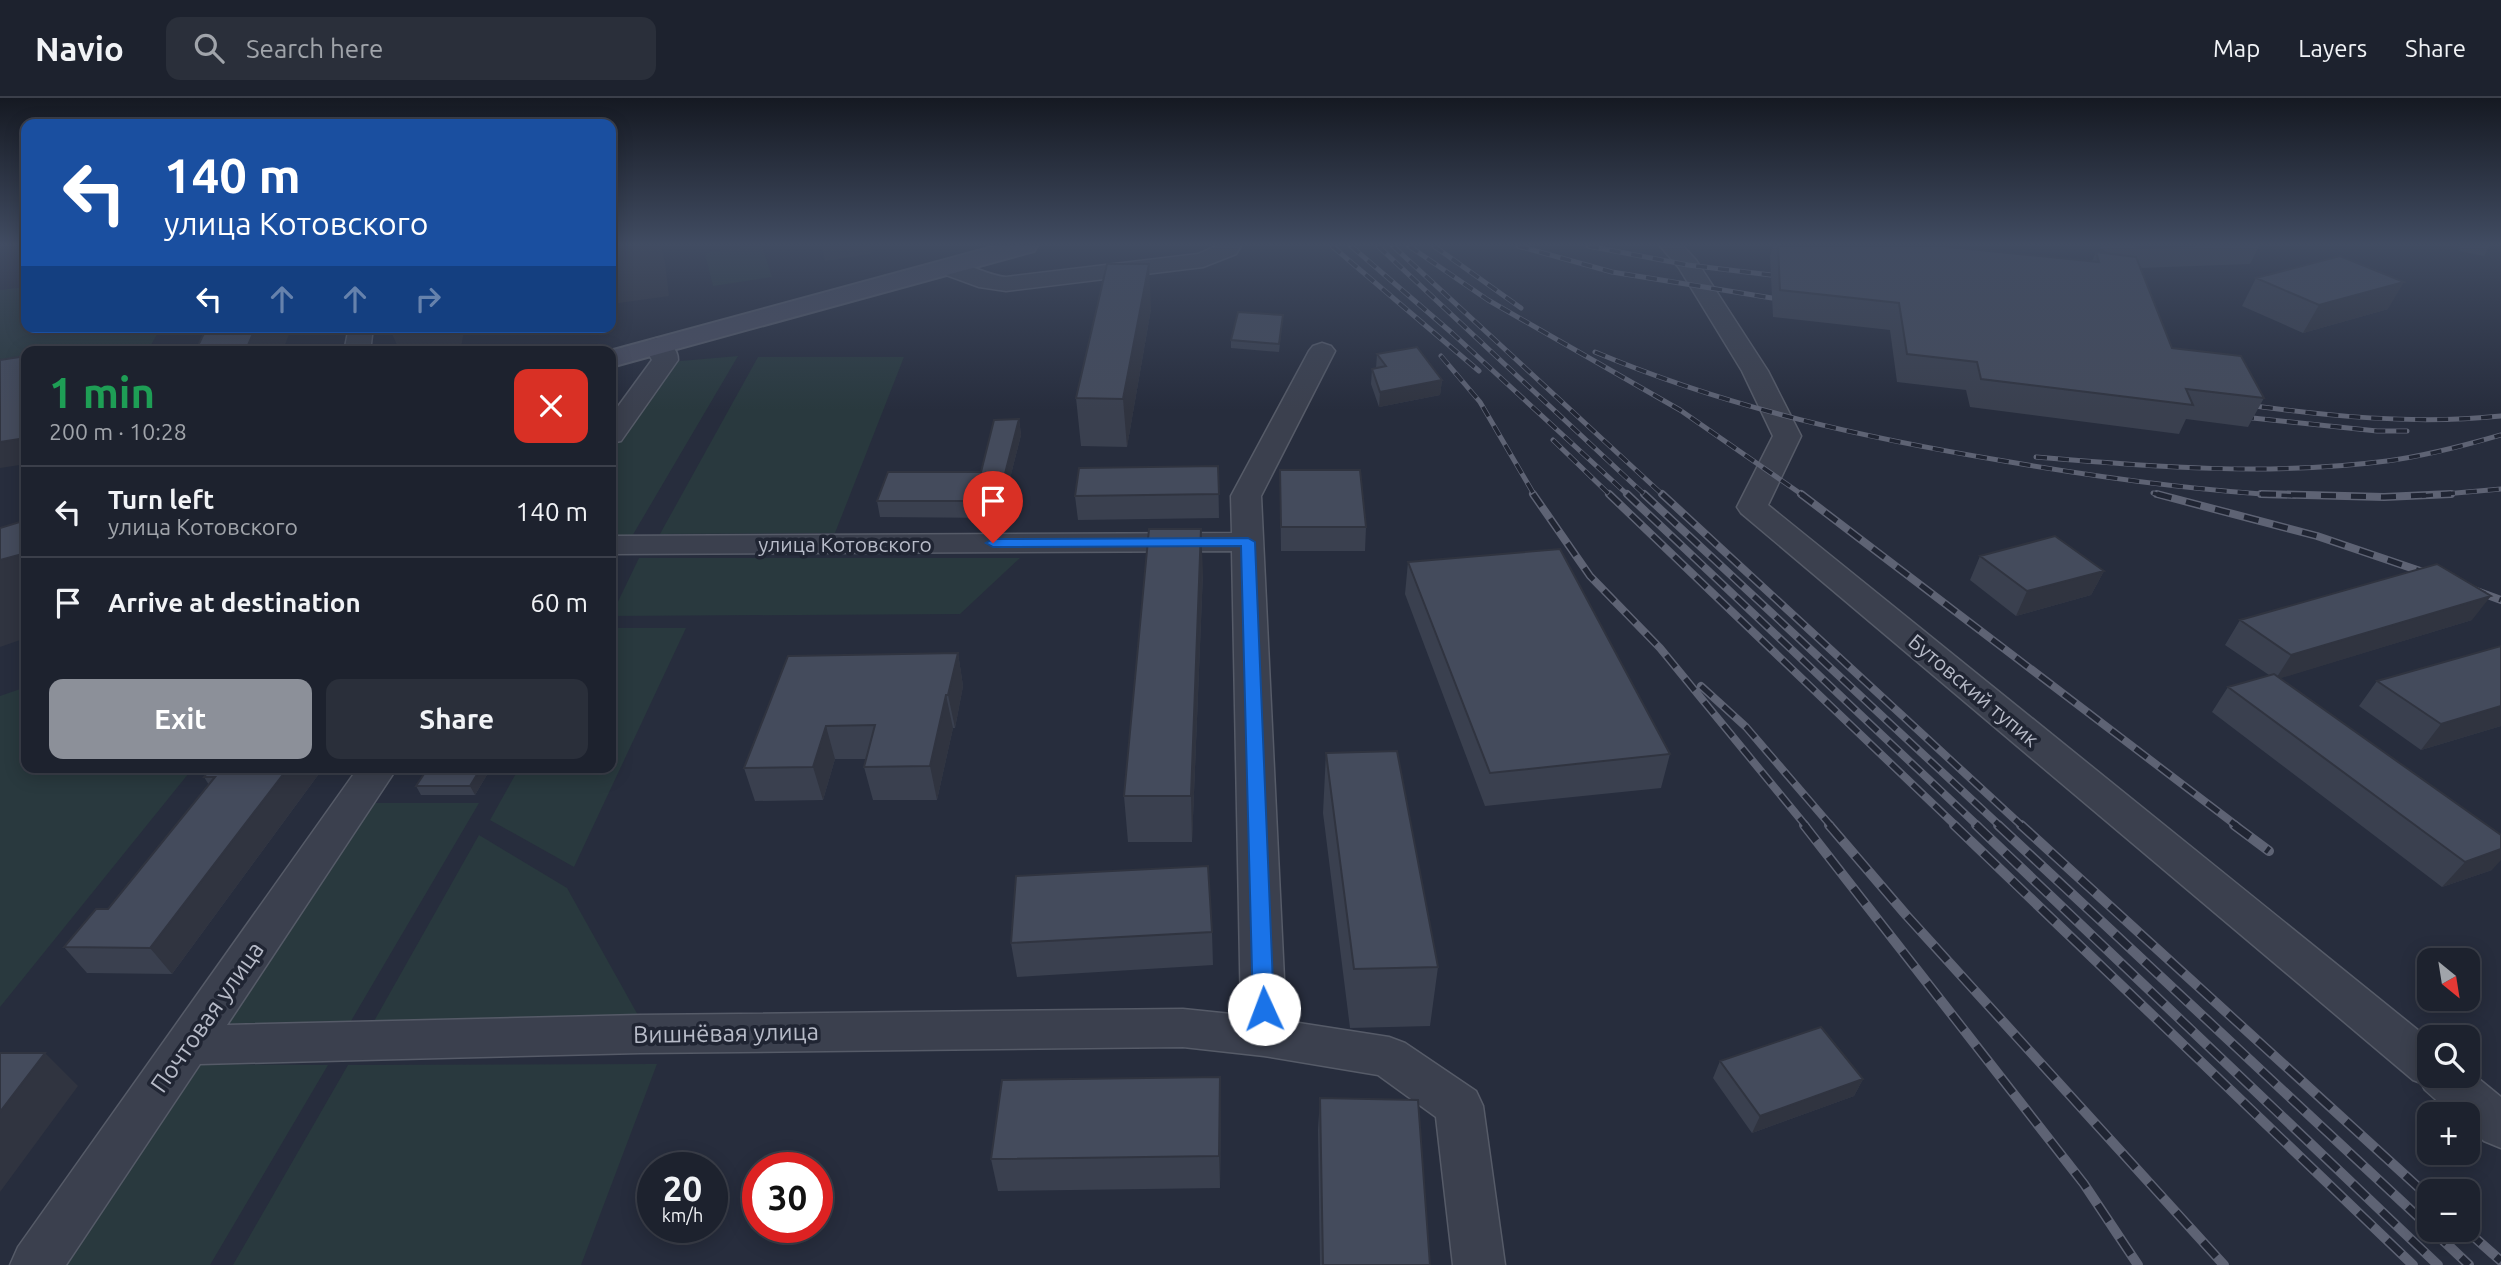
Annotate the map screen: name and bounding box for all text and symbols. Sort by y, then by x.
search box [166,17,656,80]
icon: search [190,29,228,67]
text: Navio [35,30,124,67]
text: Search here [246,34,383,63]
text: Map [2213,35,2260,62]
text: Layers [2298,35,2367,62]
text: Share [2405,35,2466,62]
icon: left [49,147,140,238]
text: 140 m [164,147,301,202]
text: улица Котовского [164,205,428,241]
icon: left [190,280,228,318]
icon: ahead [263,280,301,318]
icon: ahead [336,280,374,318]
icon: right [409,280,447,318]
text: 1 min [49,369,155,416]
button: close [514,369,588,443]
text: 200 m · 10:28 [49,419,187,444]
pin [963,471,1023,543]
icon: arrive [974,482,1012,520]
text: Turn left [108,485,214,514]
icon: left [49,493,87,531]
text: 140 m [516,497,588,526]
text: улица Котовского [108,514,298,539]
street label: улица Котовского [758,532,932,556]
icon: arrive [49,584,87,622]
text: Arrive at destination [108,588,361,617]
text: 60 m [530,588,588,617]
street label: Бутовский тупик [1904,629,2044,751]
button: Exit [49,679,312,759]
button: Share [326,679,588,759]
street label: Почтовая улица [145,937,269,1097]
north arrow [2417,948,2480,1012]
map controls [2417,948,2480,1242]
position arrow [1227,972,1301,1046]
street label: Вишнёвая улица [633,1018,819,1048]
button: search [2417,1025,2480,1088]
button: + [2417,1102,2480,1165]
speed limit sign: 30 [742,1152,833,1243]
text: 20 [663,1168,702,1208]
button: − [2417,1179,2480,1242]
text: km/h [662,1205,703,1225]

